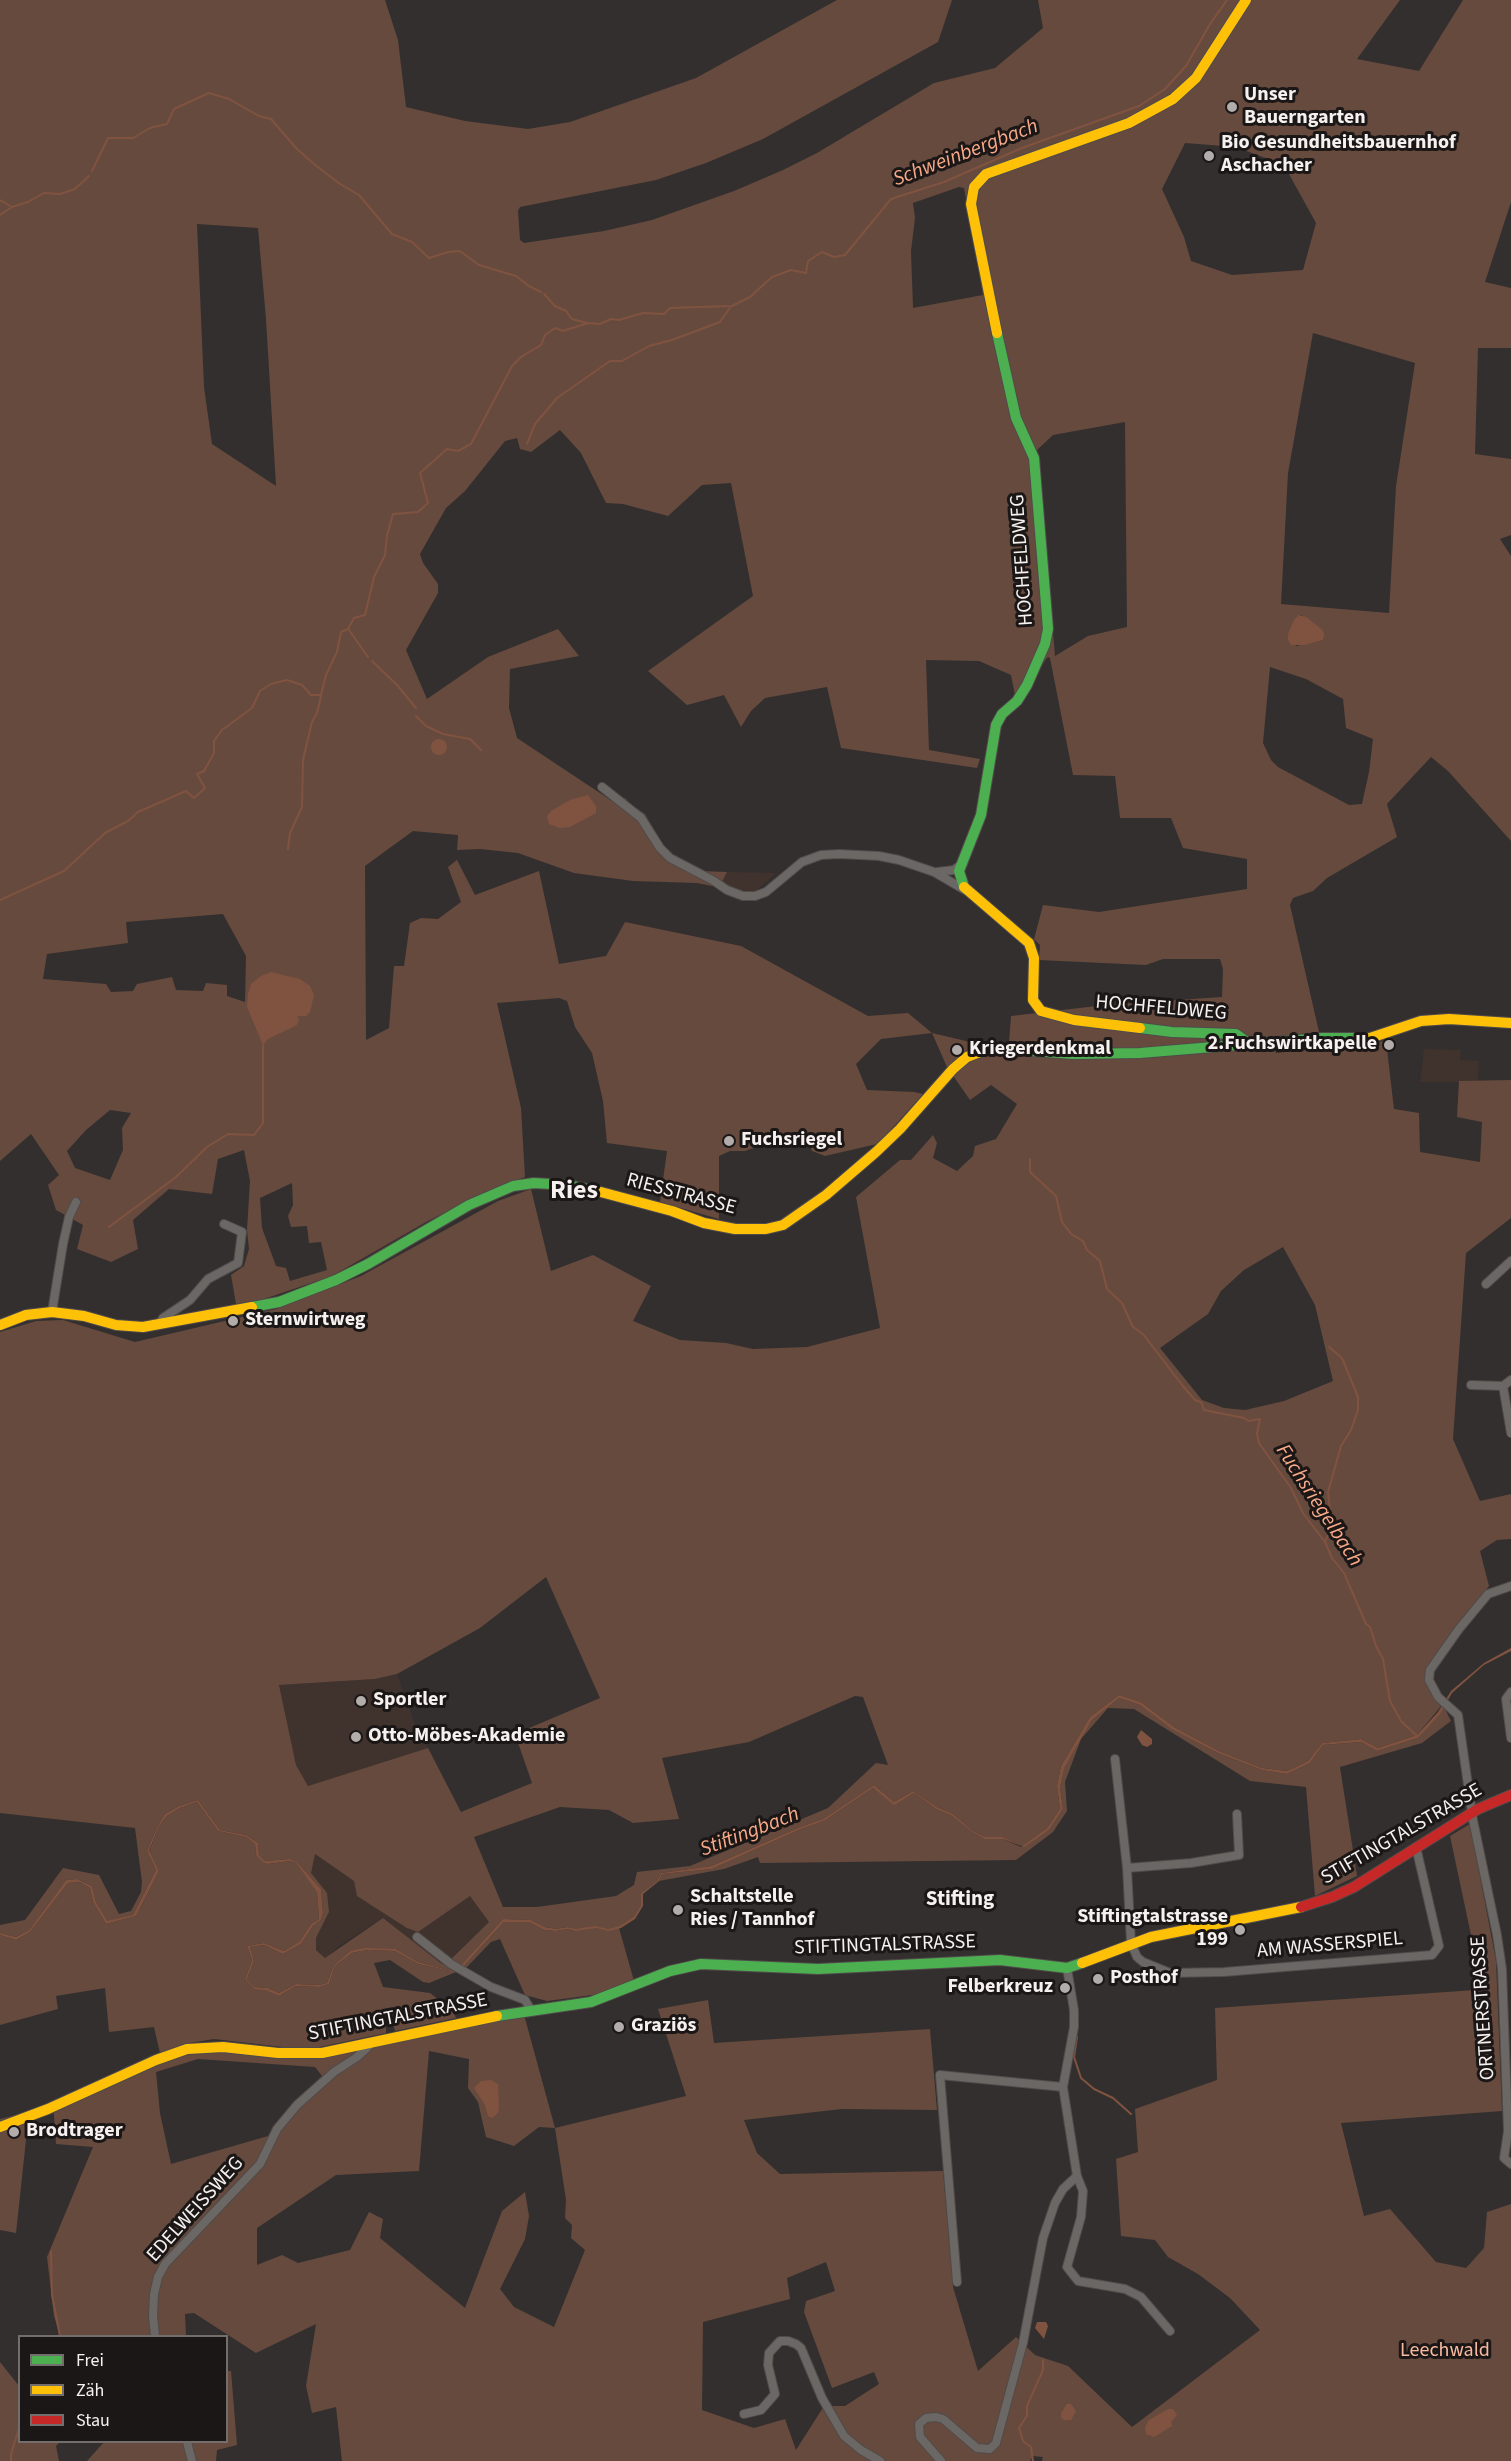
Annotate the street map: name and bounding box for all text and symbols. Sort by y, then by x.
place label: Unser Bauerngarten [1244,84,1366,131]
marker: Unser Bauerngarten [1225,100,1239,114]
water label: Schweinbergbach [890,115,1042,193]
place label: Bio Gesundheitsbauernhof Aschacher [1221,132,1456,179]
marker: Bio Gesundheitsbauernhof Aschacher [1202,149,1216,163]
street label: HOCHFELDWEG [1006,493,1040,627]
street label: HOCHFELDWEG [1094,991,1228,1027]
place label: 2.Fuchswirtkapelle [1208,1033,1377,1057]
place label: Kriegerdenkmal [969,1038,1111,1062]
marker: 2.Fuchswirtkapelle [1382,1038,1396,1052]
marker: Kriegerdenkmal [950,1043,964,1057]
place label: Fuchsriegel [741,1129,842,1153]
marker: Fuchsriegel [722,1134,736,1148]
street label: RIESSTRASSE [624,1169,738,1221]
district label: Ries [550,1176,598,1208]
place label: Sternwirtweg [245,1309,365,1333]
marker: Sternwirtweg [226,1314,240,1328]
water label: Fuchsriegelbach [1269,1440,1367,1572]
place label: Sportler [373,1689,446,1713]
marker: Sportler [354,1694,368,1708]
place label: Otto-Möbes-Akademie [368,1725,565,1749]
marker: Otto-Möbes-Akademie [349,1730,363,1744]
street label: STIFTINGTALSTRASSE [1317,1779,1487,1891]
water label: Stiftingbach [697,1803,803,1863]
place label: Schaltstelle Ries / Tannhof [690,1886,814,1933]
district label: Stifting [926,1887,994,1913]
marker: Schaltstelle Ries / Tannhof [671,1903,685,1917]
place label: Stiftingtalstrasse 199 [1077,1906,1228,1953]
marker: Stiftingtalstrasse 199 [1233,1923,1247,1937]
street label: AM WASSERSPIEL [1256,1928,1404,1964]
street label: STIFTINGTALSTRASSE [794,1931,976,1961]
street label: ORTNERSTRASSE [1467,1935,1501,2081]
place label: Posthof [1110,1967,1178,1991]
marker: Posthof [1091,1972,1105,1986]
place label: Felberkreuz [947,1976,1053,2000]
marker: Felberkreuz [1058,1981,1072,1995]
street label: STIFTINGTALSTRASSE [306,1989,490,2047]
place label: Graziös [631,2015,696,2039]
marker: Graziös [612,2020,626,2034]
place label: Brodtrager [26,2120,123,2144]
marker: Brodtrager [7,2125,21,2139]
street label: EDELWEISSWEG [143,2152,249,2268]
legend [18,2335,228,2443]
park label: Leechwald [1400,2340,1490,2364]
text: Frei [76,2348,104,2373]
text: Zäh [76,2378,104,2403]
text: Stau [76,2408,110,2433]

